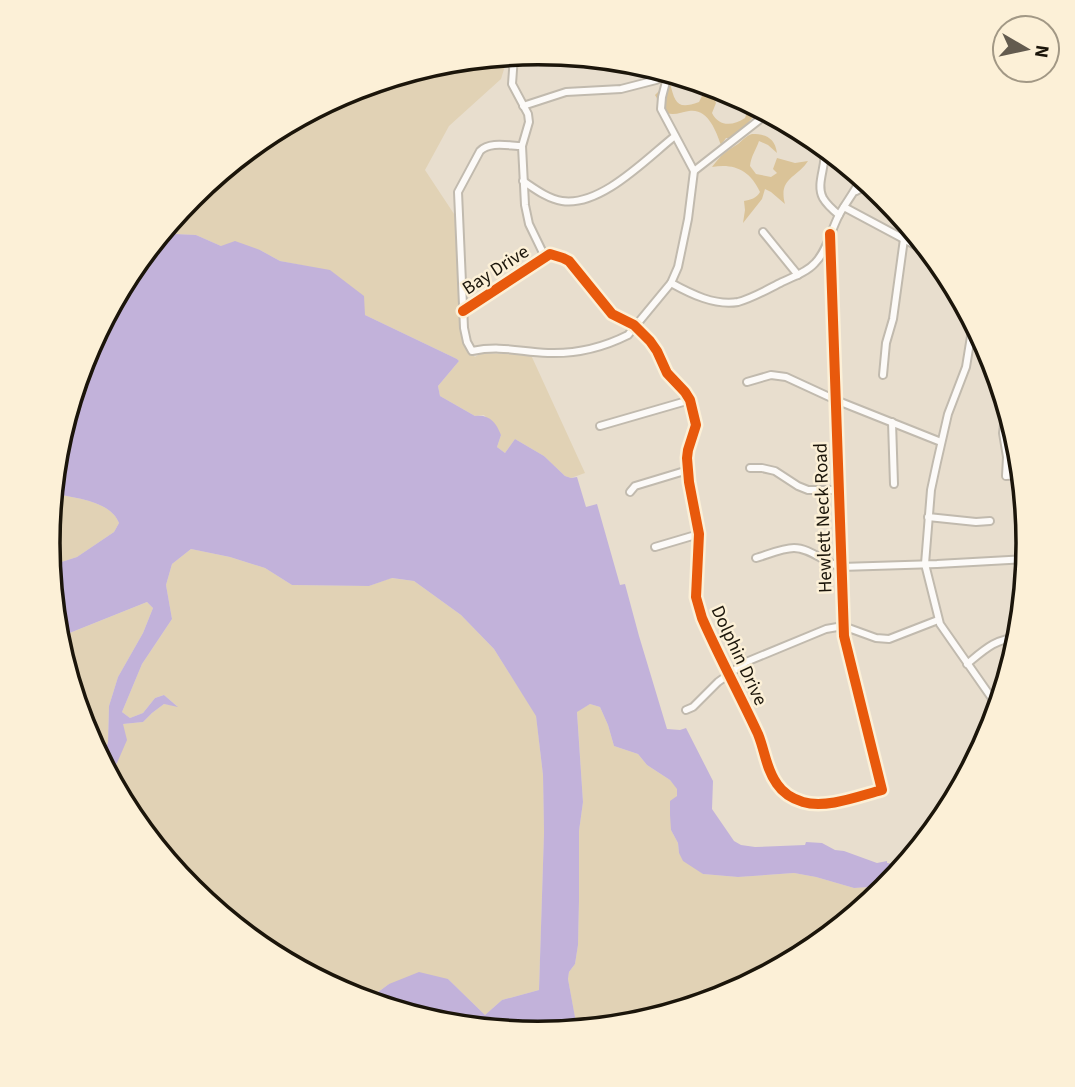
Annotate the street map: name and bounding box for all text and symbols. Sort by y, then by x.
north arrow [991,14,1061,84]
text: N [1027,43,1056,60]
street label: Bay Drive [457,239,534,302]
street label: Hewlett Neck Road [807,442,840,594]
street label: Dolphin Drive [704,601,774,710]

